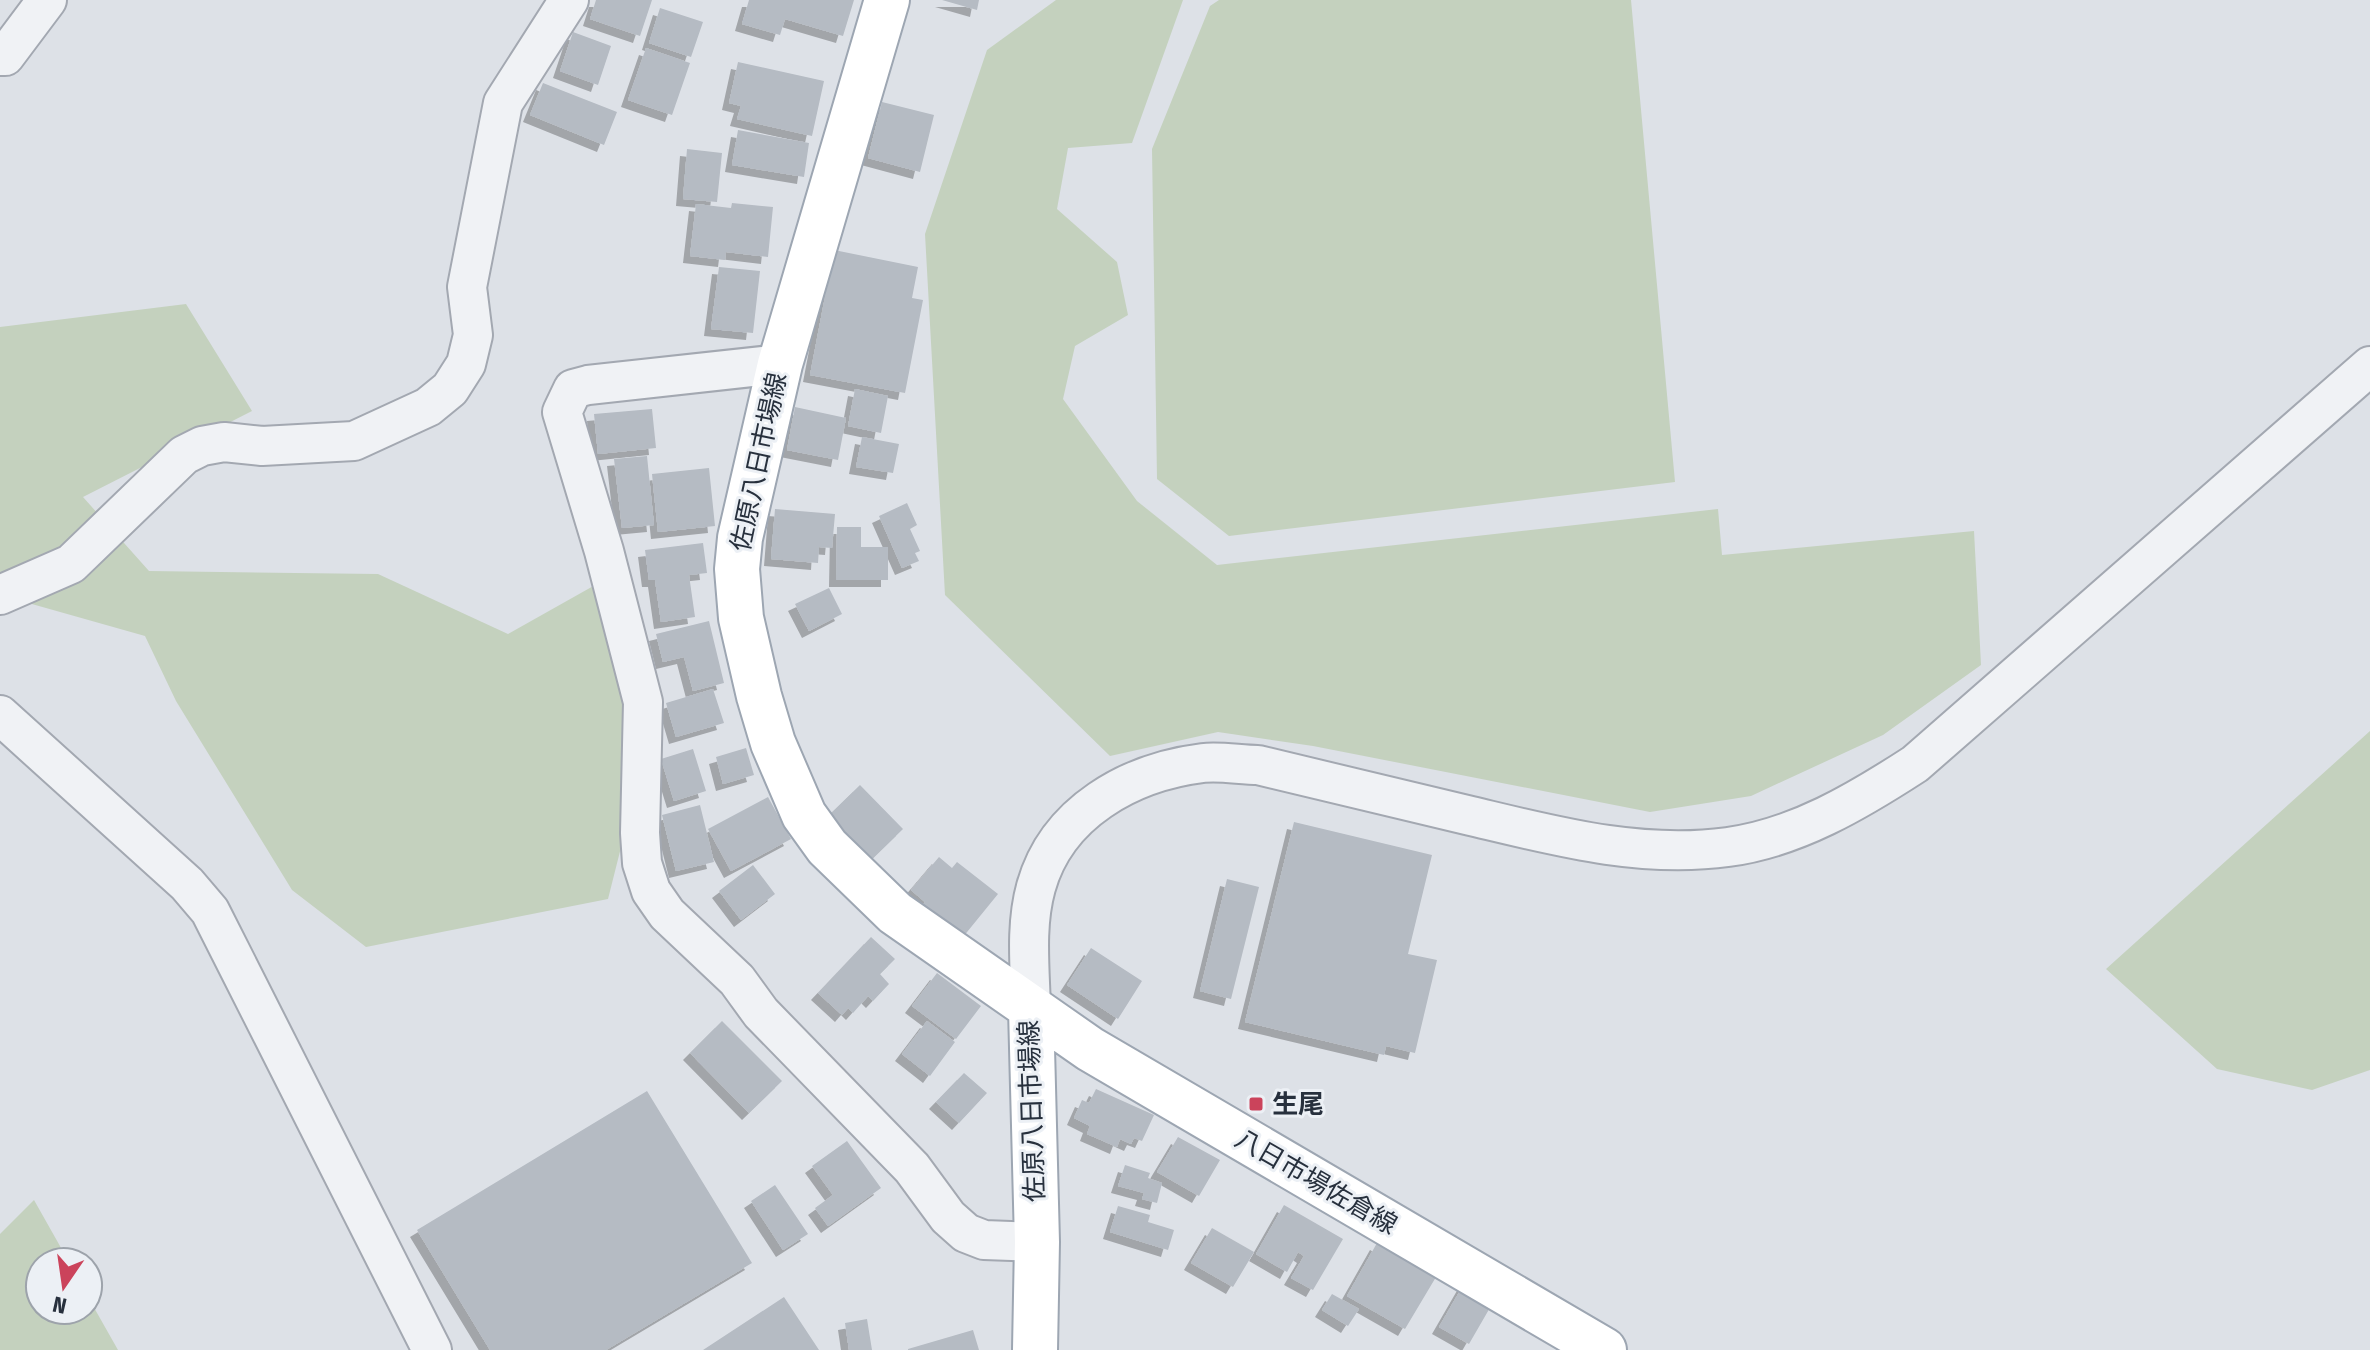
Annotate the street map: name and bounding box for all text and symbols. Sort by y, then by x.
street label: 佐原八日市場線 [725,370,793,554]
street label: 佐原八日市場線 [1013,1020,1051,1202]
place label: 生尾 [1272,1089,1324,1120]
marker: 生尾 [1247,1095,1265,1113]
street label: 八日市場佐倉線 [1229,1123,1403,1241]
north arrow [24,1246,104,1326]
text: N [50,1290,69,1320]

